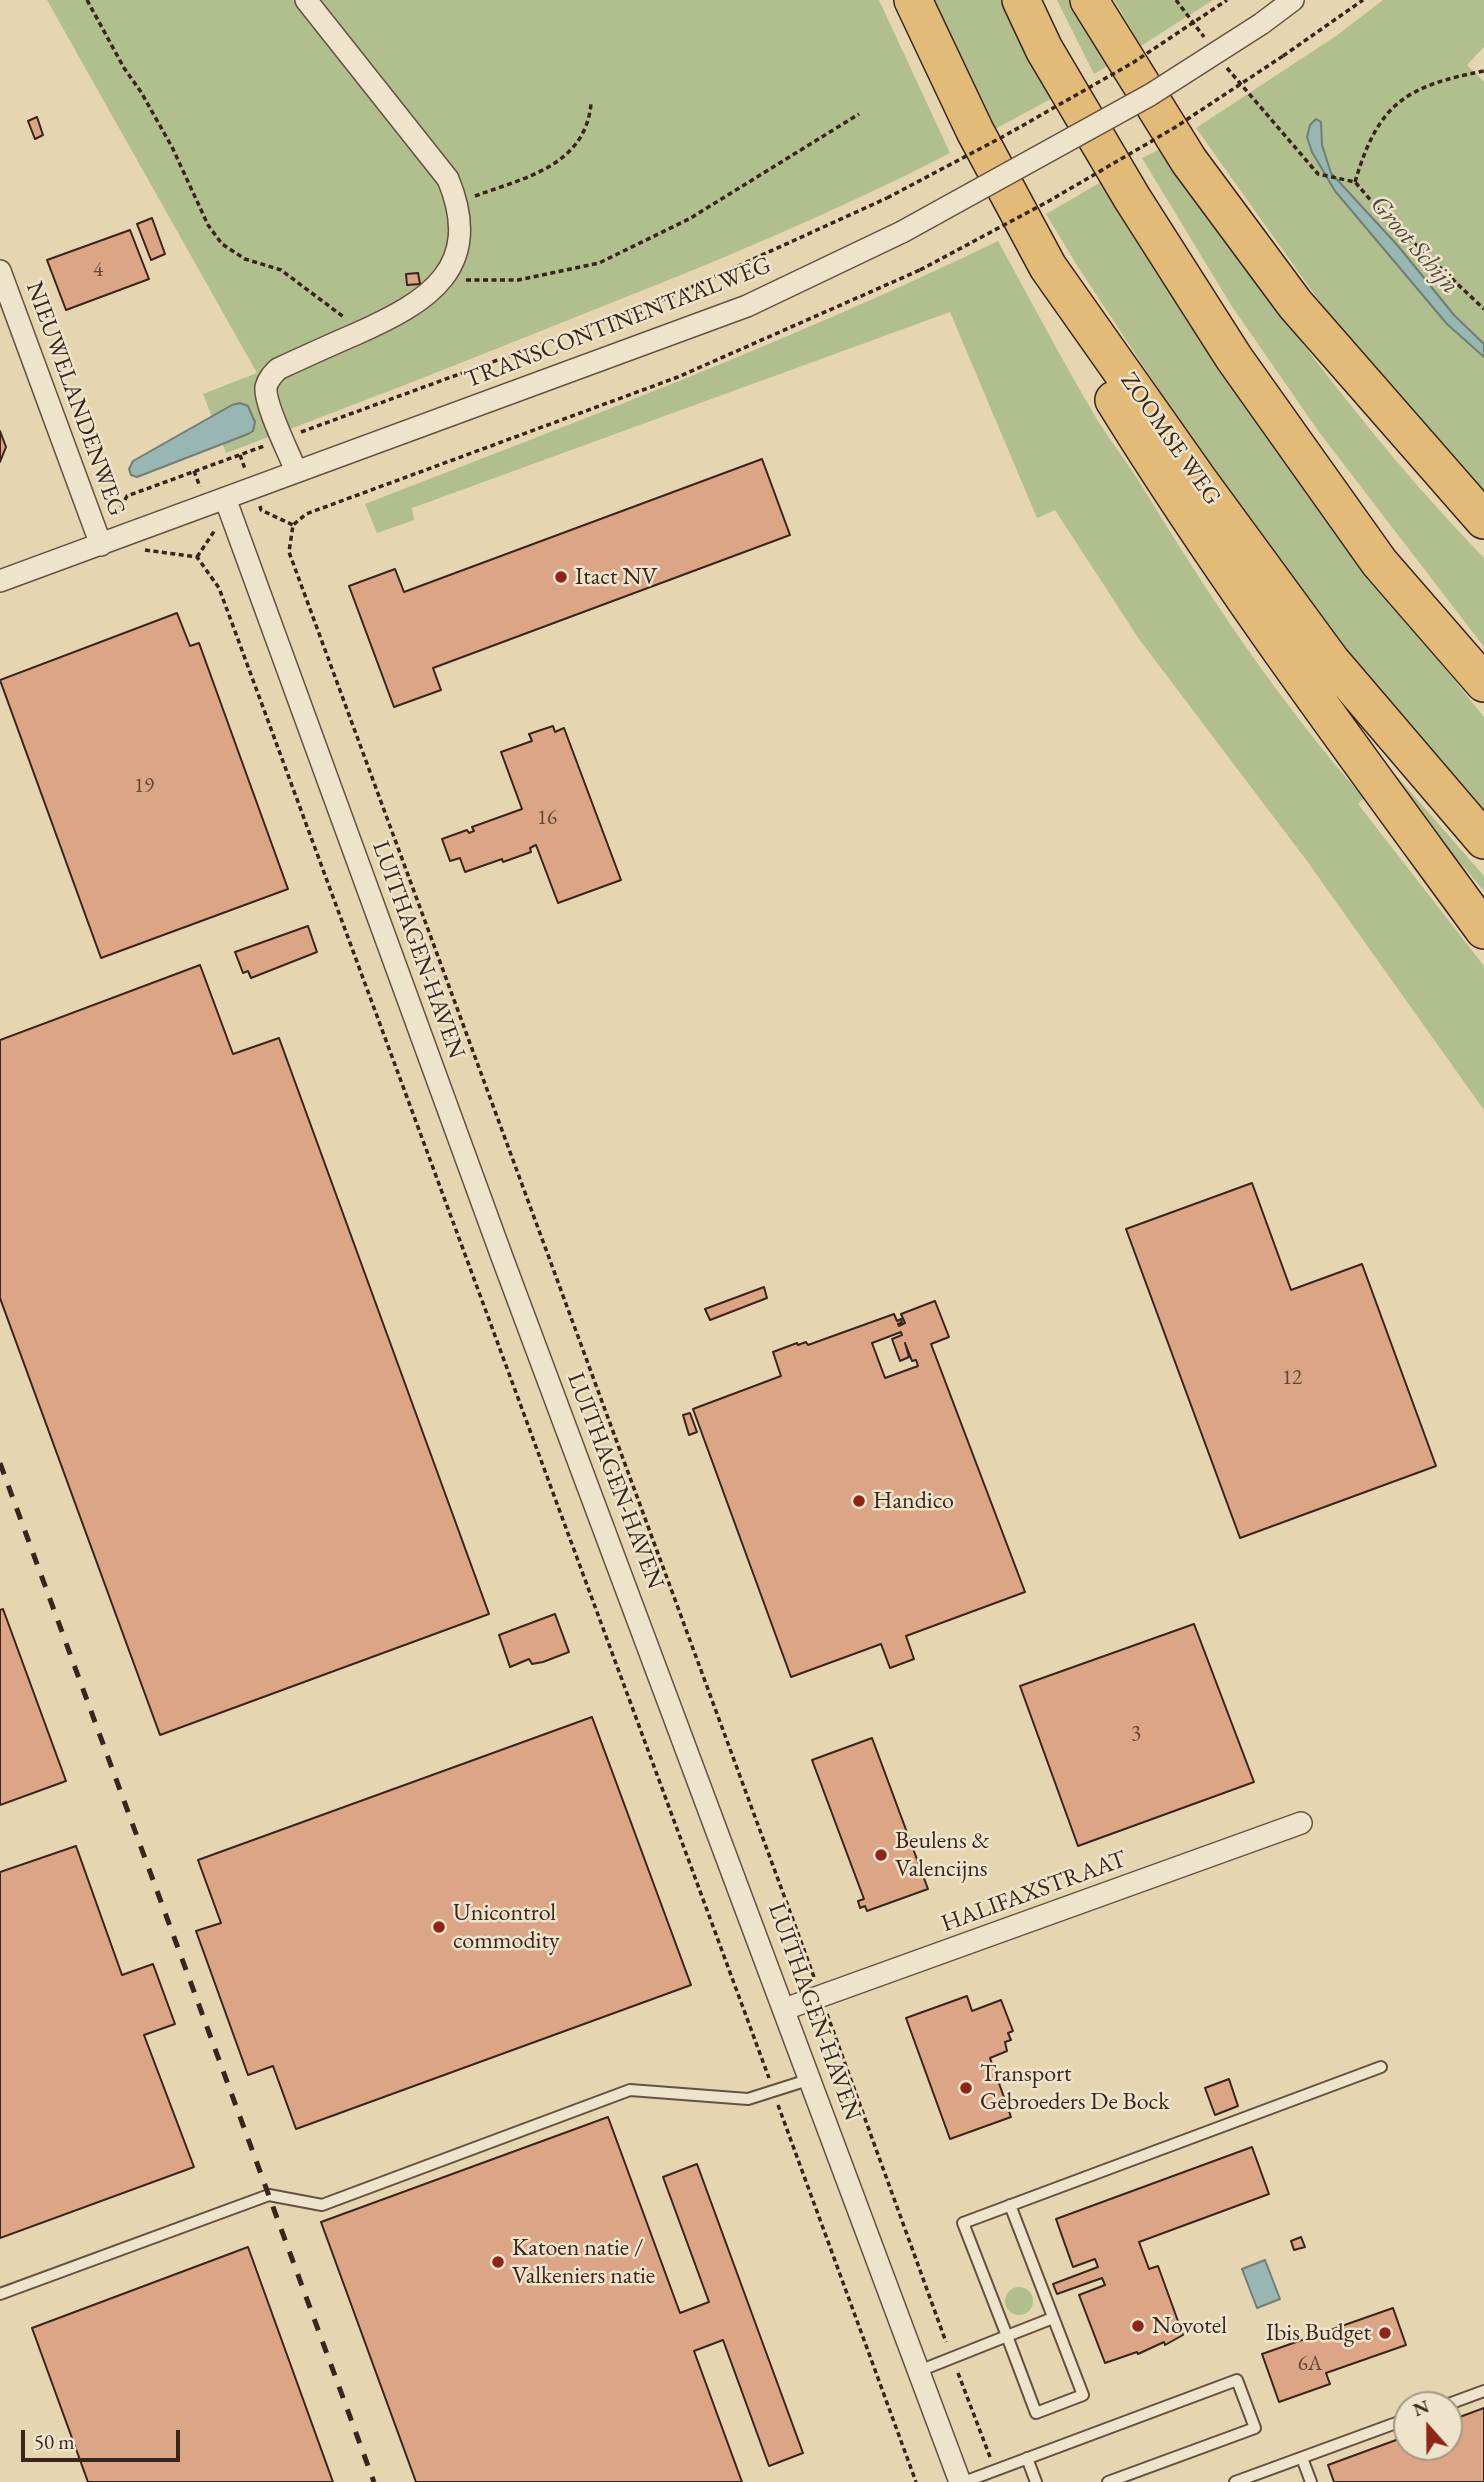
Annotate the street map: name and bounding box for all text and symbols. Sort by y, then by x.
water label: Groot Schijn [1363,189,1465,301]
street label: TRANSCONTINENTAALWEG [461,251,775,395]
house number: 4 [93,257,103,283]
street label: NIEUWELANDENWEG [19,278,131,520]
street label: ZOOMSE WEG [1114,367,1226,511]
place label: Itact NV [575,563,658,591]
marker: Itact NV [553,569,569,585]
house number: 19 [134,773,154,799]
house number: 16 [537,805,557,831]
street label: LUITHAGEN-HAVEN [365,837,471,1063]
house number: 12 [1282,1365,1302,1391]
street label: LUITHAGEN-HAVEN [560,1369,670,1593]
place label: Handico [873,1487,954,1515]
marker: Handico [851,1493,867,1509]
house number: 3 [1131,1721,1141,1747]
place label: Beulens & Valencijns [895,1827,990,1883]
street label: HALIFAXSTRAAT [938,1845,1130,1939]
marker: Beulens & Valencijns [873,1847,889,1863]
place label: Unicontrol commodity [453,1899,559,1955]
street label: LUITHAGEN-HAVEN [761,1899,867,2125]
marker: Unicontrol commodity [431,1919,447,1935]
place label: Transport Gebroeders De Bock [980,2060,1170,2116]
marker: Transport Gebroeders De Bock [958,2080,974,2096]
place label: Katoen natie / Valkeniers natie [512,2234,655,2290]
marker: Katoen natie / Valkeniers natie [490,2254,506,2270]
place label: Novotel [1152,2312,1227,2340]
marker: Novotel [1130,2318,1146,2334]
place label: Ibis Budget [1266,2319,1371,2347]
marker: Ibis Budget [1377,2325,1393,2341]
house number: 6A [1298,2351,1322,2377]
north arrow [1393,2391,1463,2461]
text: N [1409,2393,1433,2422]
scale bar [24,2416,184,2460]
text: 50 m [34,2428,75,2455]

